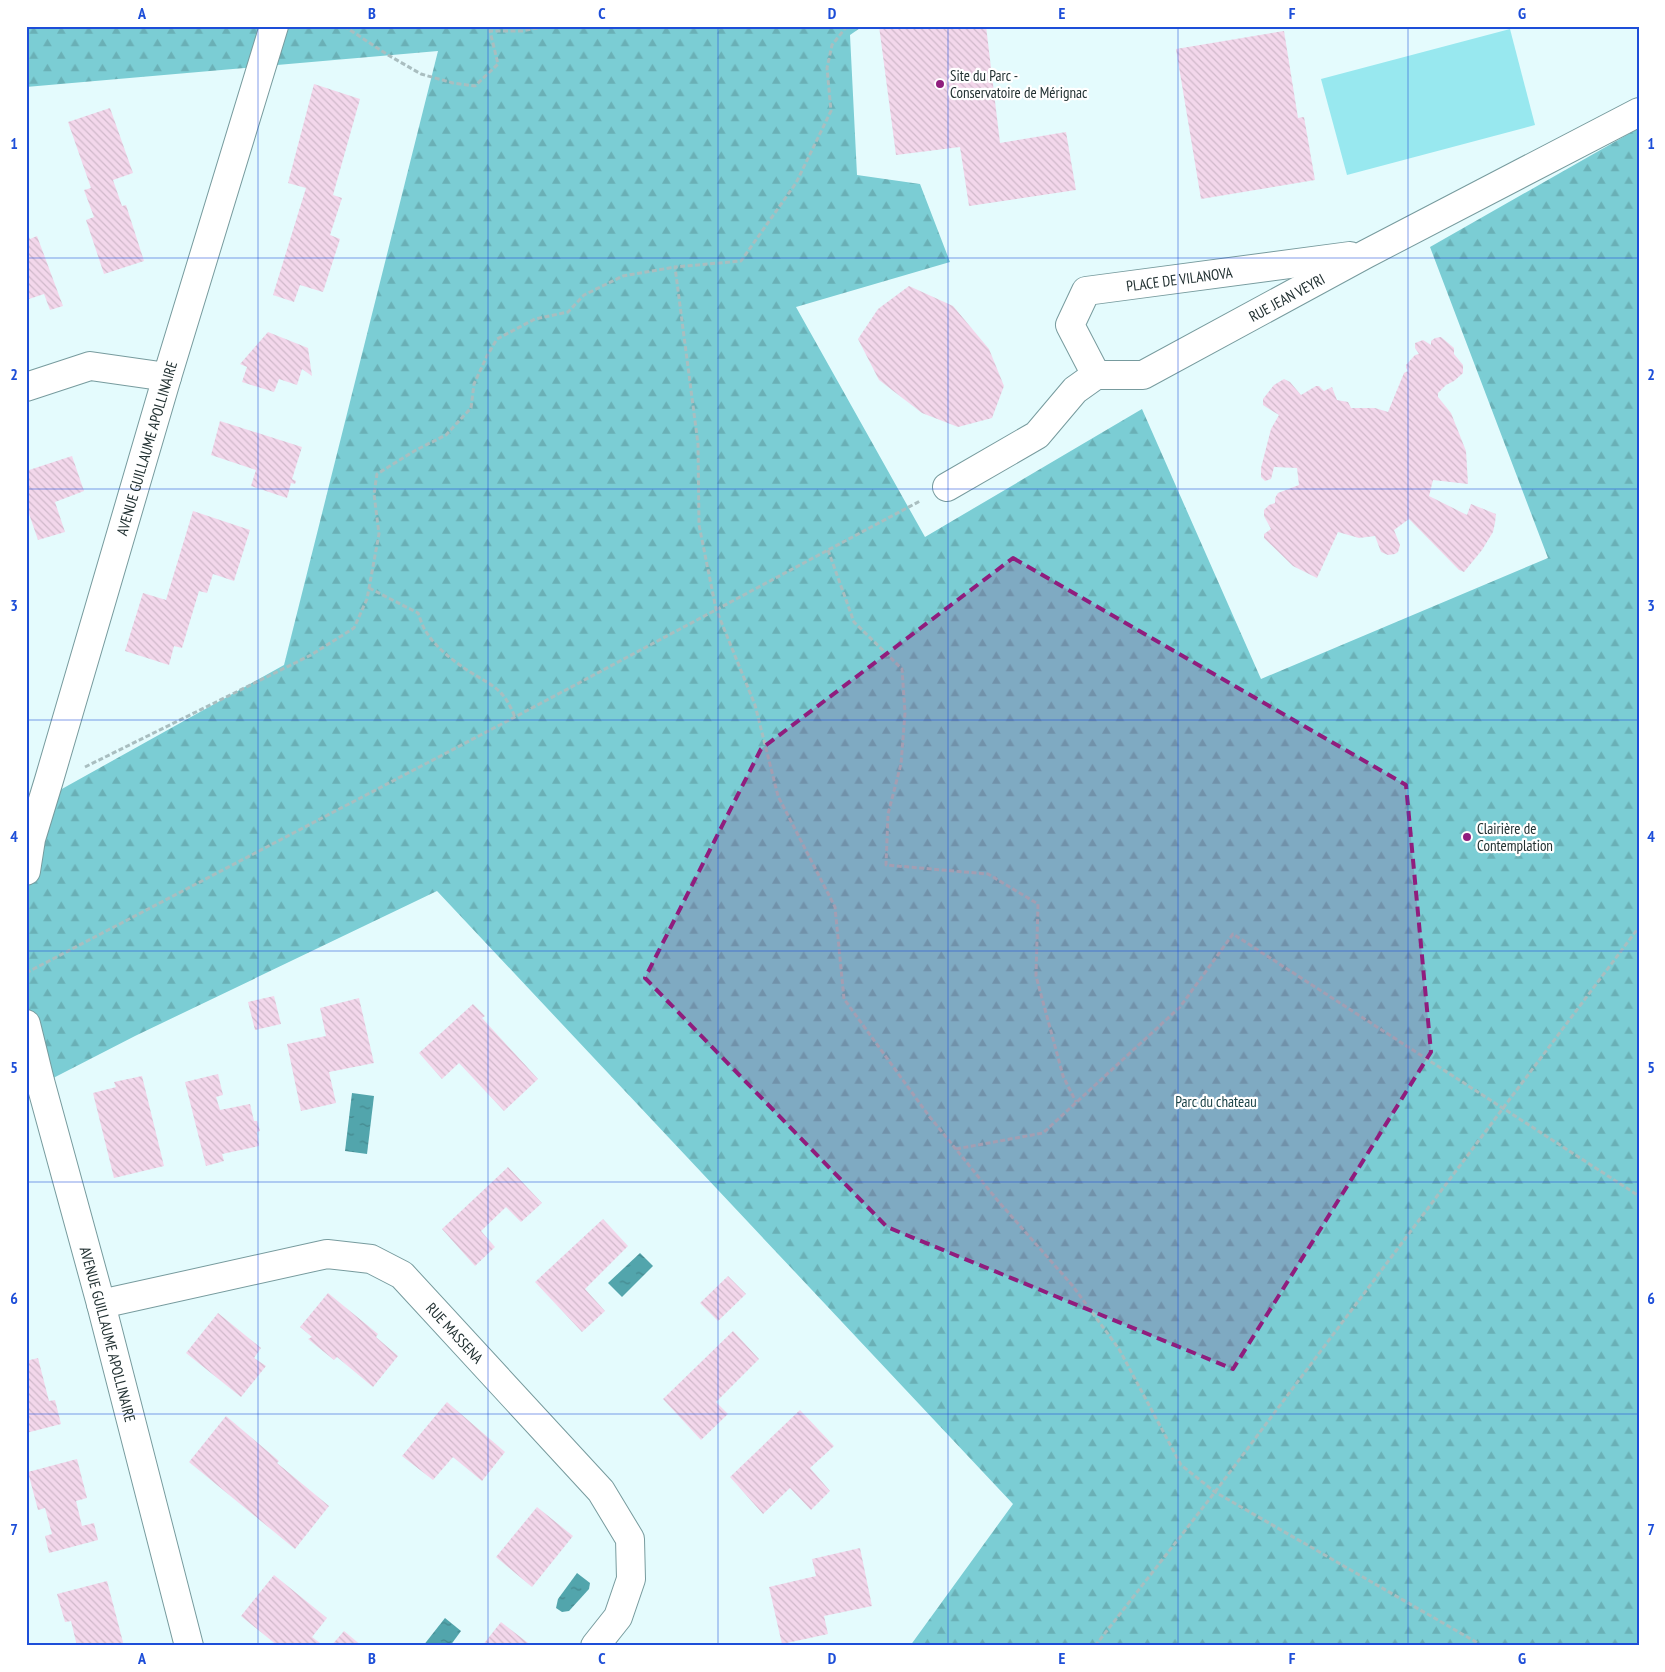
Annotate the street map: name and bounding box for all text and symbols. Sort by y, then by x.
text: A [137,3,147,23]
text: B [368,3,376,23]
text: C [598,3,606,23]
text: D [828,3,837,23]
text: E [1059,3,1066,23]
text: F [1289,3,1296,23]
text: G [1518,3,1526,23]
place label: Site du Parc - Conservatoire de Mérignac [950,66,1088,102]
marker: Site du Parc - Conservatoire de Mérignac [934,78,946,90]
text: 1 [10,133,18,153]
text: 1 [1647,133,1655,153]
street label: PLACE DE VILANOVA [1125,262,1234,295]
street label: RUE JEAN VEYRI [1245,269,1328,325]
street label: AVENUE GUILLAUME APOLLINAIRE [112,359,181,537]
text: 2 [10,364,18,384]
text: 2 [1647,364,1655,384]
text: 3 [10,595,18,615]
text: 3 [1647,595,1655,615]
place label: Clairière de Contemplation [1477,819,1553,855]
text: 4 [10,826,18,846]
text: 4 [1647,826,1655,846]
marker: Clairière de Contemplation [1461,831,1473,843]
text: 5 [10,1057,18,1077]
text: 5 [1647,1057,1655,1077]
park label: Parc du chateau [1175,1092,1257,1111]
street label: AVENUE GUILLAUME APOLLINAIRE [76,1244,140,1424]
text: 6 [10,1288,18,1308]
text: 6 [1647,1288,1655,1308]
street label: RUE MASSENA [422,1298,488,1368]
text: 7 [10,1519,18,1539]
text: 7 [1647,1519,1655,1539]
text: A [137,1648,147,1668]
text: B [368,1648,376,1668]
text: C [598,1648,606,1668]
text: D [828,1648,837,1668]
text: E [1059,1648,1066,1668]
text: F [1289,1648,1296,1668]
text: G [1518,1648,1526,1668]

